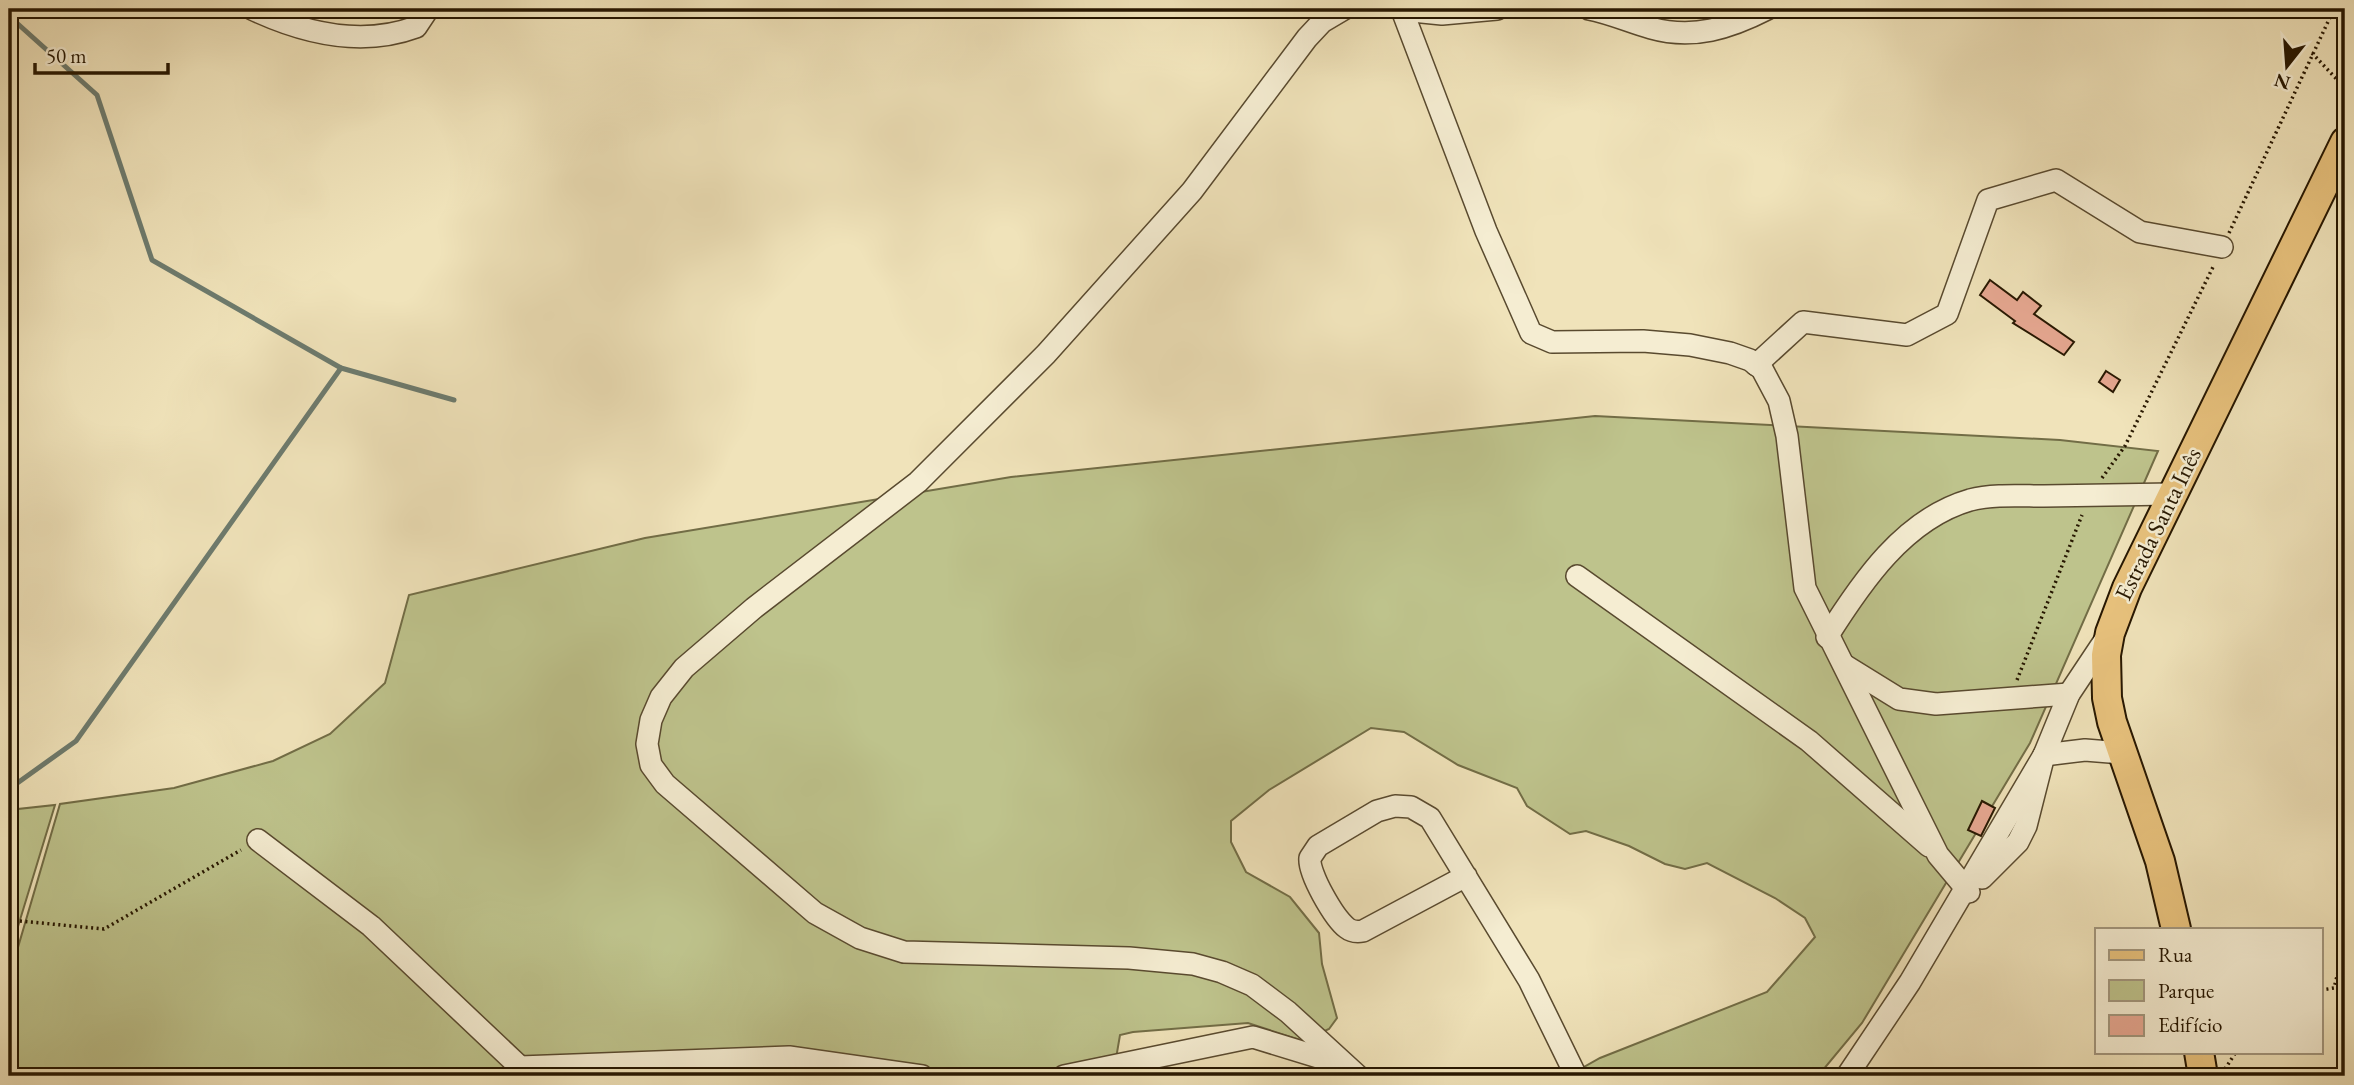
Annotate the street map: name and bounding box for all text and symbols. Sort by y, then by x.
scale bar [35,32,168,76]
north arrow [2252,32,2322,102]
text: 50 m [46,42,87,69]
text: N [2271,67,2293,96]
street label: Estrada Santa Inês [2107,442,2208,605]
legend [2095,928,2322,1054]
text: Rua [2158,941,2193,968]
text: Parque [2158,977,2214,1004]
text: Edifício [2158,1011,2222,1038]

